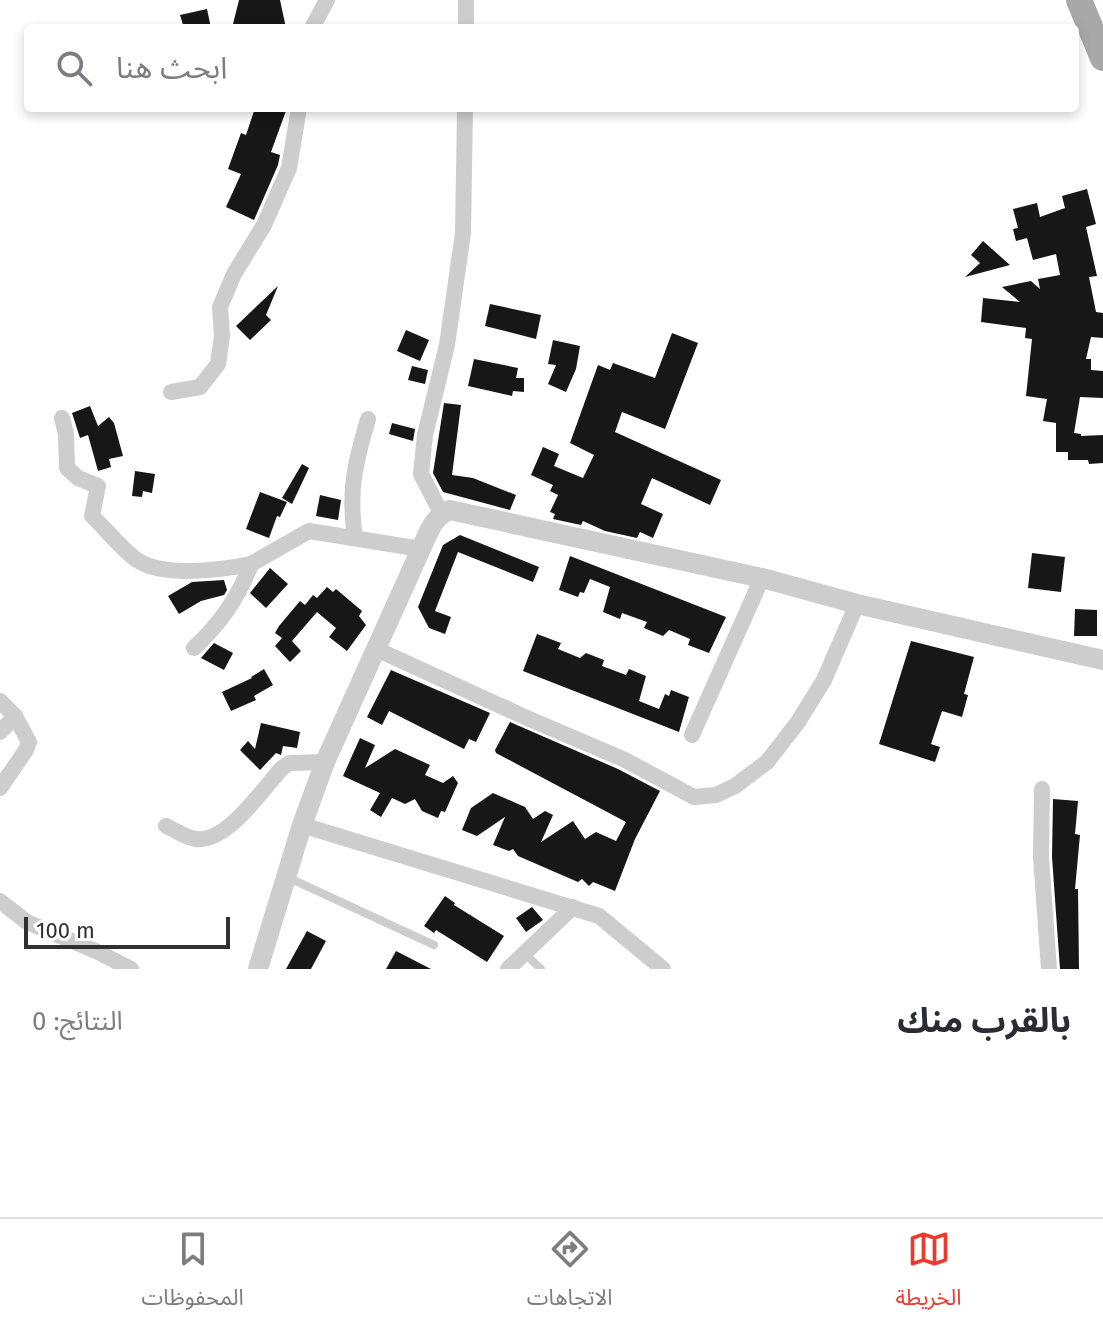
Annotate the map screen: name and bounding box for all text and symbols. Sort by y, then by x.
search box [24,24,1079,112]
icon: search [52,46,96,90]
text: ابحث هنا [116,50,227,86]
scale bar [24,913,230,949]
text: 100 m [36,917,95,944]
text: بالقرب منك [897,1000,1071,1041]
text: النتائج: 0 [32,1006,123,1037]
tab: المحفوظات [142,1227,244,1321]
tab: الاتجاهات [527,1227,613,1321]
tab: الخريطة [896,1227,962,1321]

